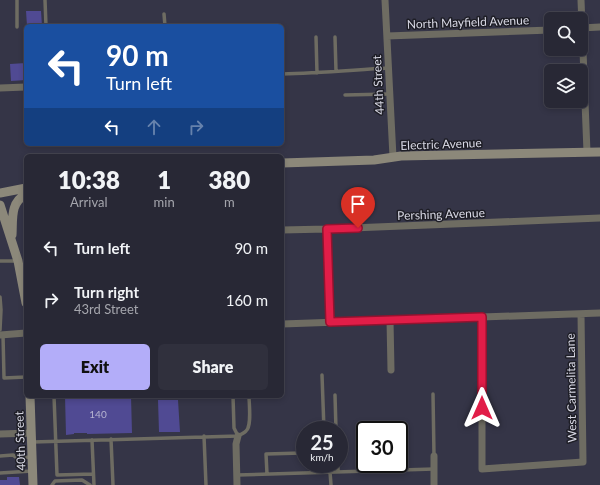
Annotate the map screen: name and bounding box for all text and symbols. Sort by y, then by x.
street label: North Mayfield Avenue [407,12,529,32]
map controls [544,12,588,108]
button: search [544,12,588,56]
text: 90 m [106,38,169,72]
icon: left [40,40,92,92]
street label: 44th Street [369,54,387,115]
button: layers [544,64,588,108]
text: Turn left [106,72,172,94]
icon: left [101,116,123,138]
icon: ahead [143,116,165,138]
icon: right [185,116,207,138]
street label: Electric Avenue [400,135,482,153]
text: 10:38 [58,165,120,194]
text: 1 [157,165,171,194]
text: 380 [208,165,250,194]
pin [341,187,375,228]
icon: arrive [347,193,369,215]
text: Arrival [70,194,108,210]
text: min [154,194,175,210]
text: m [224,194,235,210]
street label: Pershing Avenue [397,205,485,223]
icon: left [40,237,62,259]
text: Turn left [74,239,130,257]
text: 90 m [234,239,268,257]
text: Turn right [74,283,139,301]
icon: right [40,289,62,311]
text: 160 m [226,291,268,309]
text: 43rd Street [74,301,138,317]
street label: West Carmelita Lane [563,333,579,443]
button: Exit [40,344,150,390]
button: Share [158,344,268,390]
position arrow [461,387,503,429]
house number: 140 [89,408,107,420]
street label: 40th Street [11,410,29,471]
speed limit sign: 30 [356,421,408,473]
text: 25 [310,430,334,454]
text: km/h [310,451,334,463]

